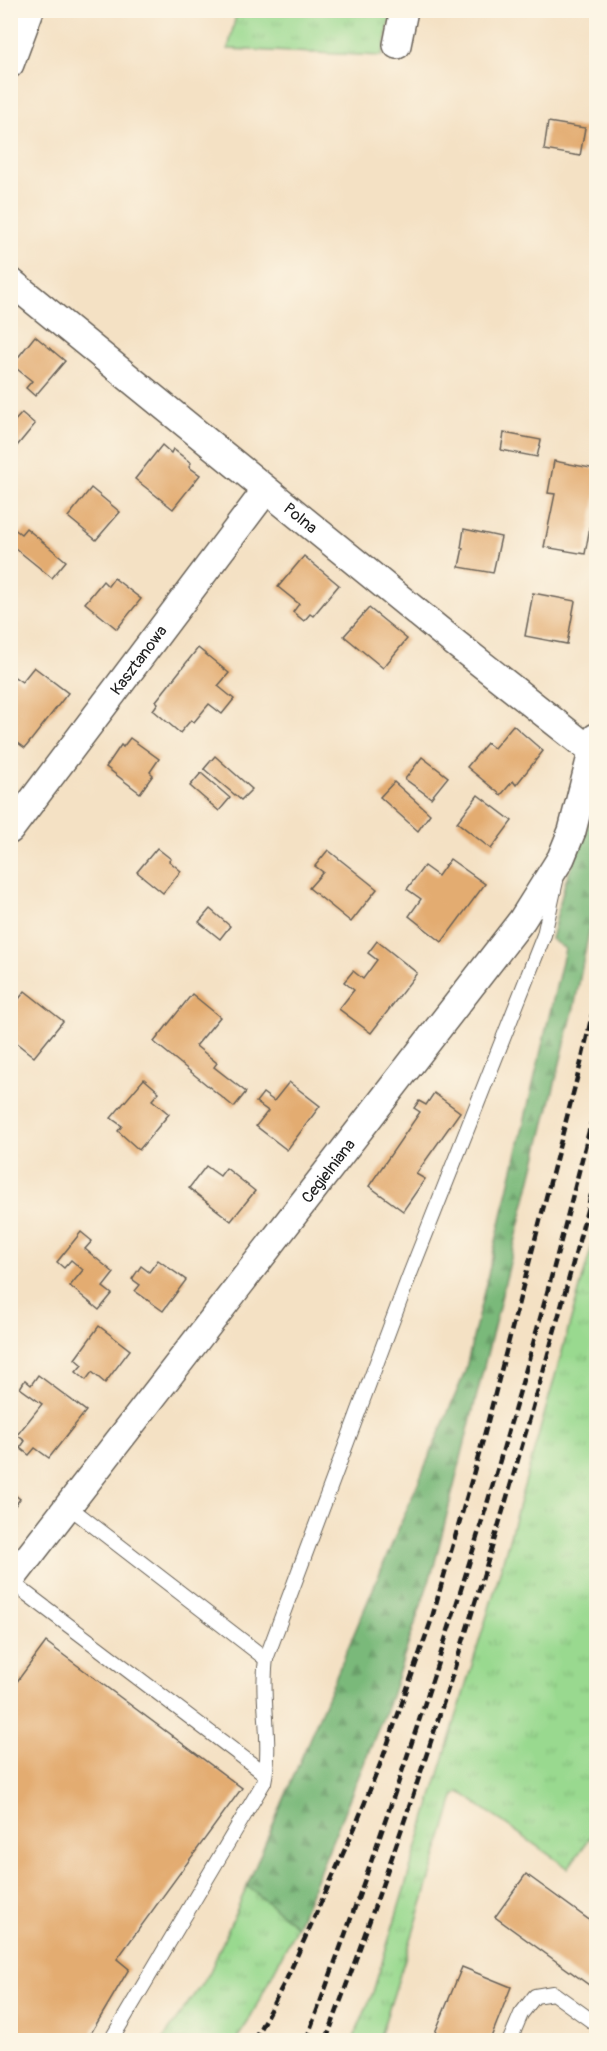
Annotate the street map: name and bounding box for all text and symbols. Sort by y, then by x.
street label: Polna [279,499,321,538]
street label: Kasztanowa [106,622,172,699]
street label: Cegielniana [297,1135,360,1207]

